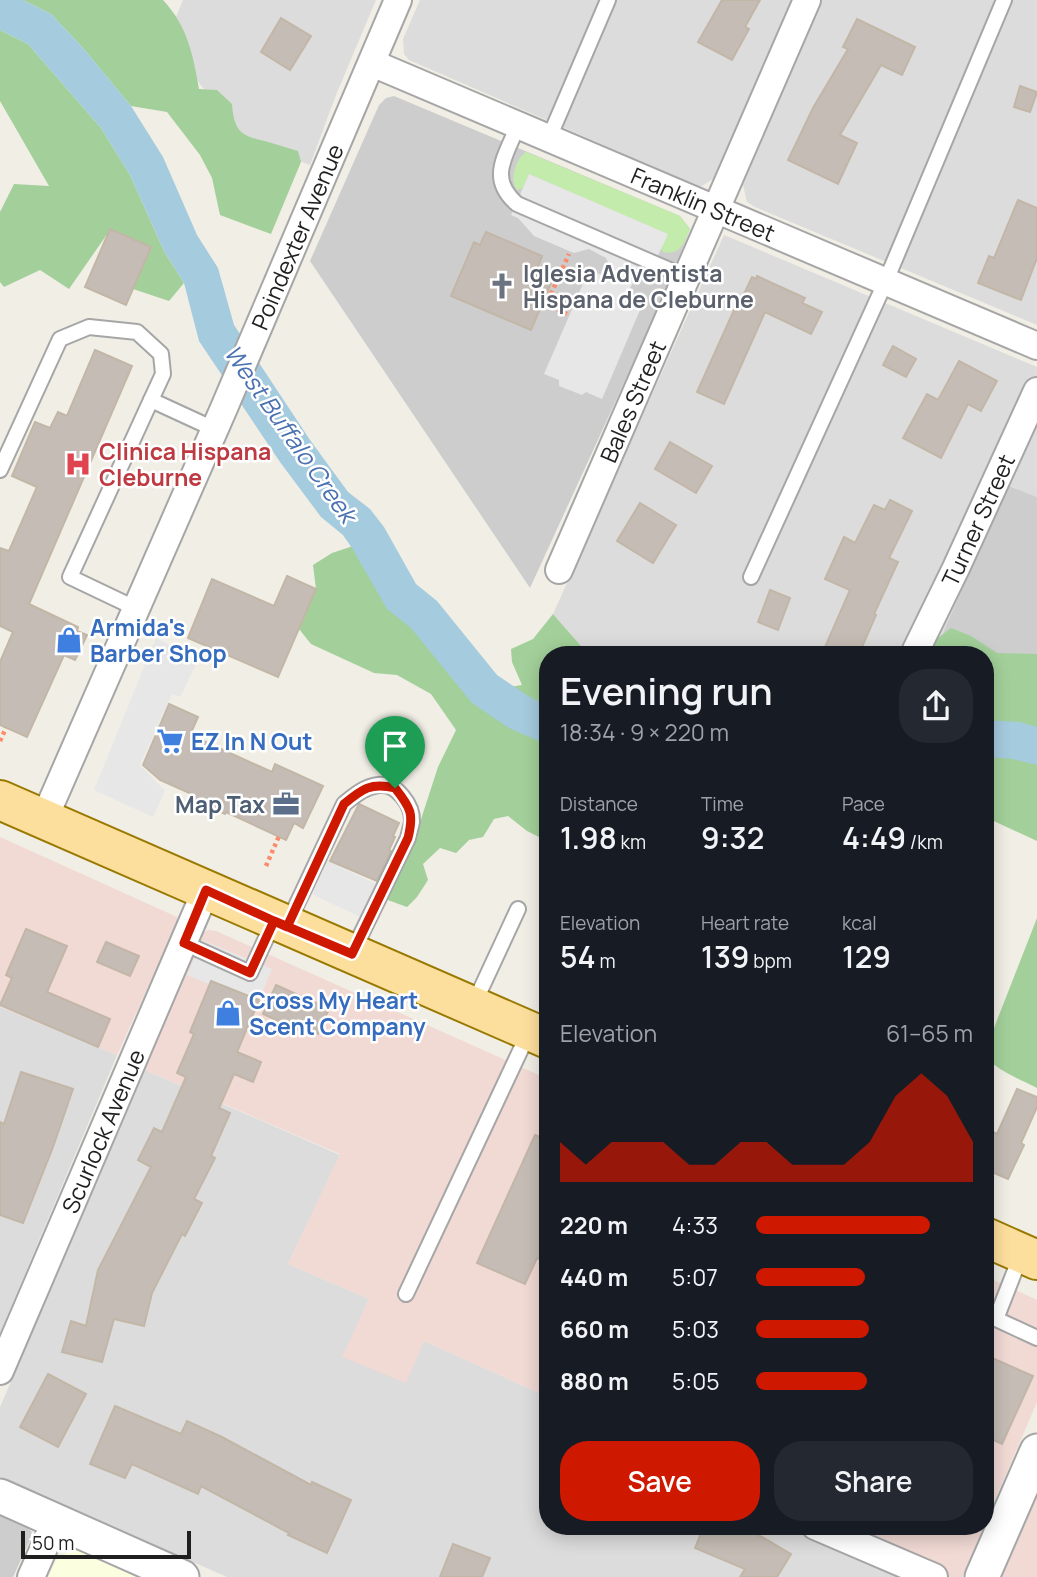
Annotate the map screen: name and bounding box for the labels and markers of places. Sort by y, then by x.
place label: Iglesia Adventista Hispana de Cleburne [523,257,754,315]
church icon: Iglesia Adventista Hispana de Cleburne [487,271,517,301]
place label: Clinica Hispana Cleburne [99,435,271,493]
hospital icon: Clinica Hispana Cleburne [63,449,93,479]
place label: Armida's Barber Shop [90,611,227,669]
shop icon: Armida's Barber Shop [54,625,84,655]
pin [365,716,425,788]
place label: EZ In N Out [191,725,312,757]
supermarket icon: EZ In N Out [155,726,185,756]
place label: Map Tax [175,788,265,820]
office icon: Map Tax [271,789,301,819]
place label: Cross My Heart Scent Company [249,984,426,1042]
shop icon: Cross My Heart Scent Company [213,998,243,1028]

